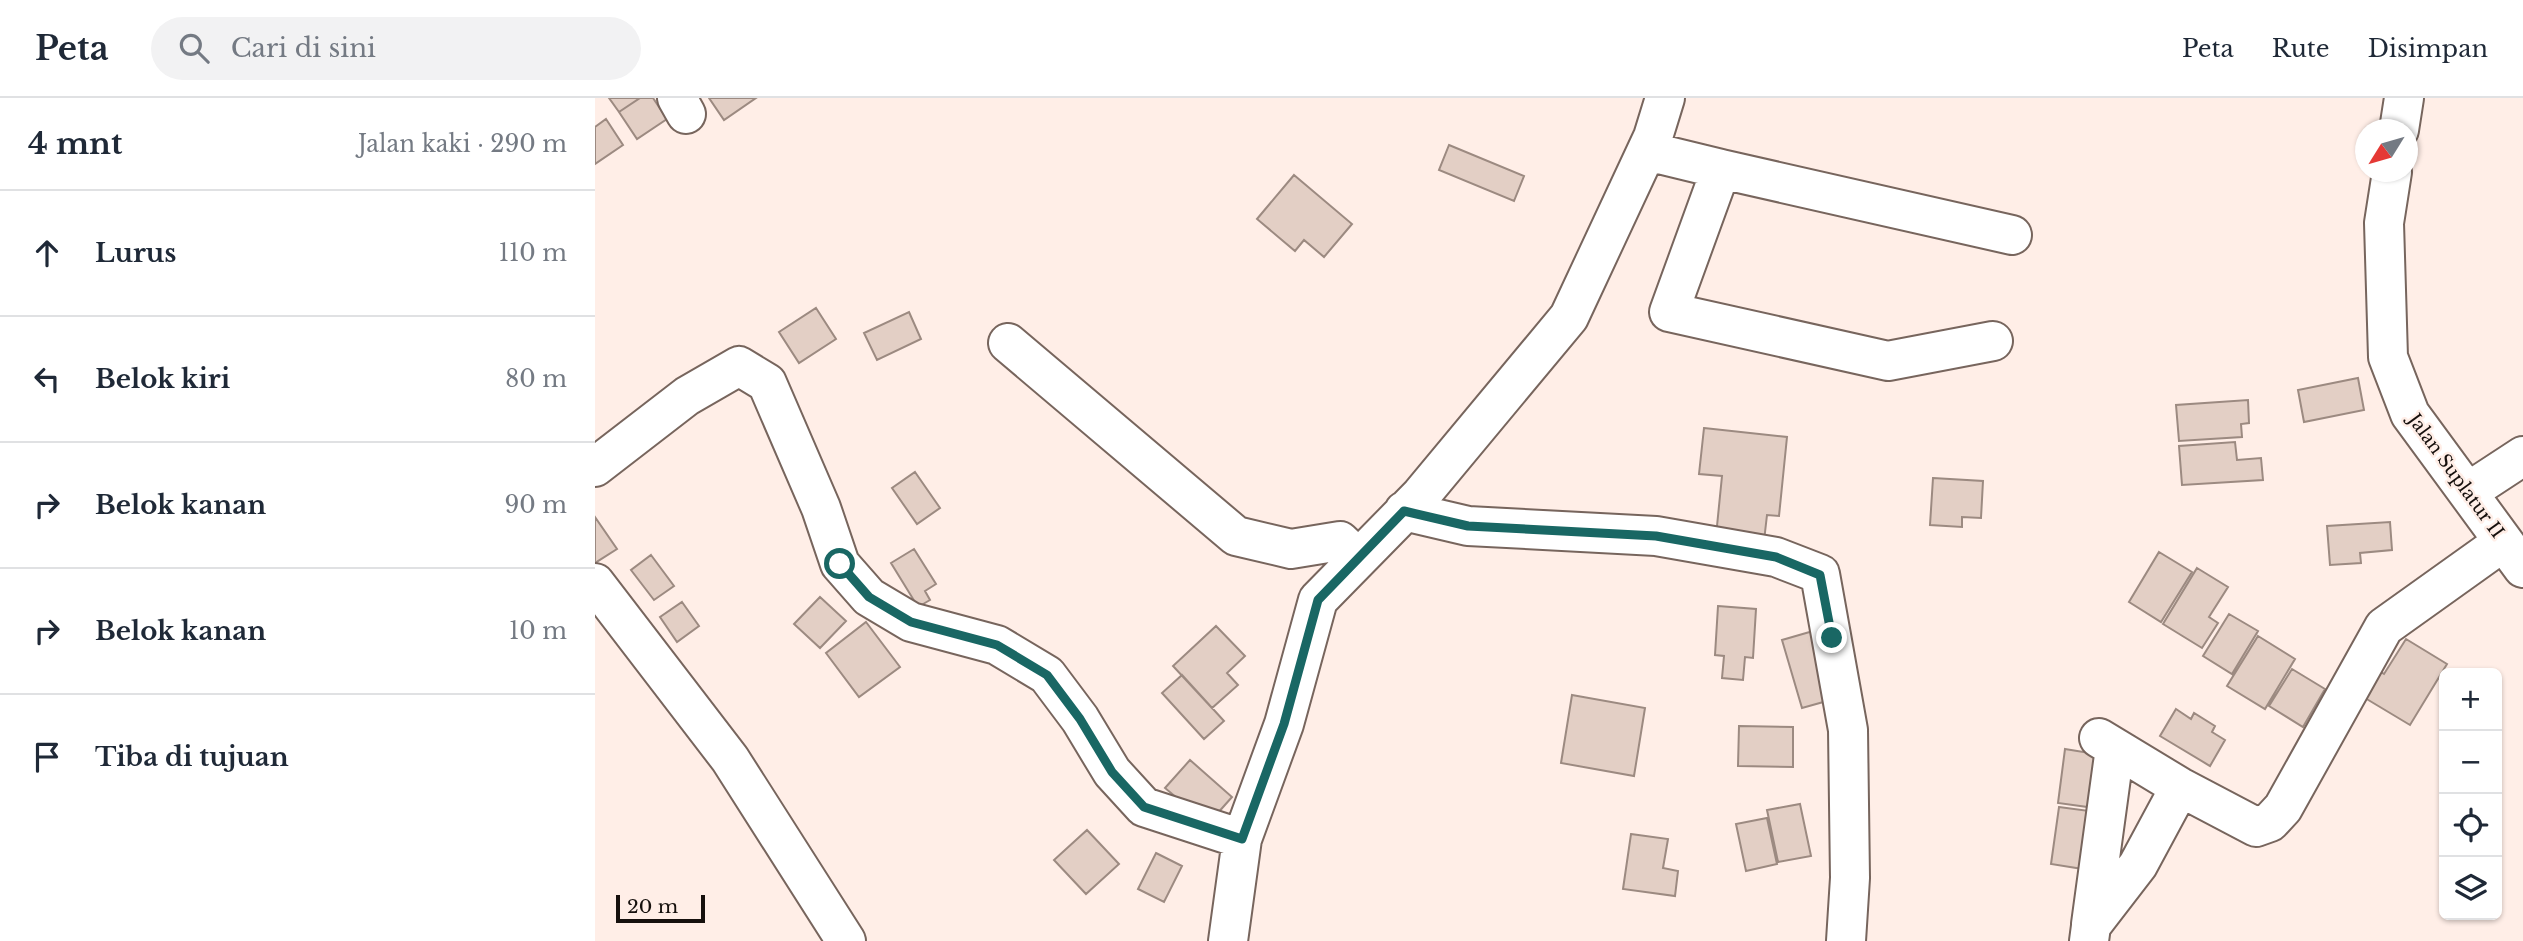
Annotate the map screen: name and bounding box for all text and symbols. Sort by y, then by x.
search box [151,17,641,80]
text: Peta [35,28,109,69]
icon: search [175,29,213,67]
text: Cari di sini [231,32,376,64]
text: Peta [2182,34,2234,63]
text: Rute [2272,34,2330,63]
text: Disimpan [2368,34,2488,63]
north arrow [2355,119,2418,182]
text: 4 mnt [28,125,122,162]
text: Jalan kaki · 290 m [358,130,567,158]
icon: ahead [28,234,66,272]
text: Lurus [95,237,176,269]
text: 110 m [499,239,567,267]
icon: left [28,360,66,398]
text: Belok kiri [95,363,230,395]
text: 80 m [505,365,567,393]
street label: Jalan Suplatur II [2402,408,2509,543]
icon: right [28,486,66,524]
text: Belok kanan [95,489,266,521]
text: 90 m [505,491,567,519]
route start [824,548,855,579]
icon: right [28,612,66,650]
text: Belok kanan [95,615,266,647]
text: 10 m [509,617,567,645]
route end [1816,622,1847,653]
map controls [2439,668,2502,920]
button: + [2439,668,2502,731]
button: − [2439,731,2502,794]
icon: arrive [28,738,66,776]
text: Tiba di tujuan [95,741,289,773]
button: locate [2439,794,2502,857]
button: layers [2439,857,2502,920]
scale bar [616,892,705,924]
text: 20 m [627,895,678,918]

